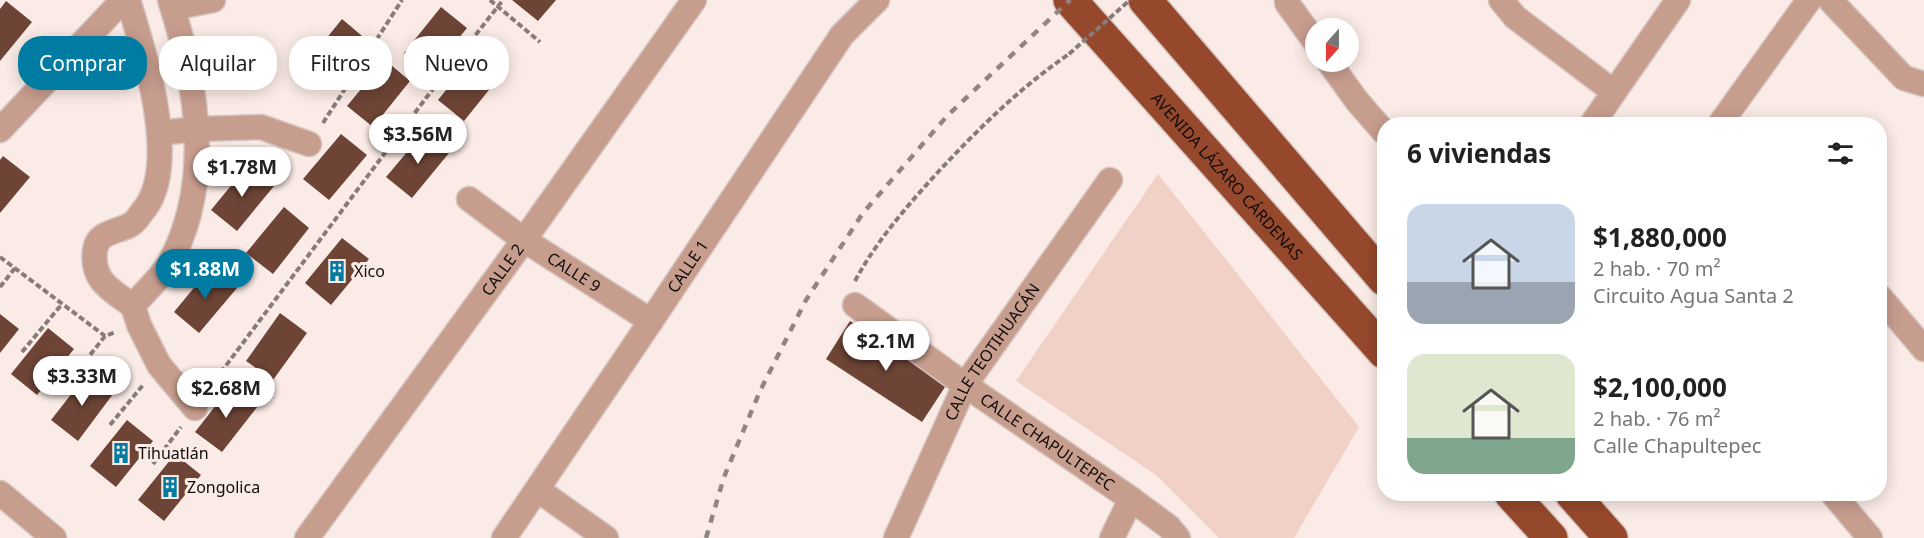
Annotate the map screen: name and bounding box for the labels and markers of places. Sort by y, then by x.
pin: $3.56M [369,114,467,165]
pin: $1.78M [193,147,291,198]
pin: $1.88M [156,249,254,300]
building icon: Xico [325,259,349,283]
place label: Xico [354,260,385,282]
pin: $2.1M [844,321,928,372]
pin: $3.33M [33,356,131,407]
pin: $2.68M [177,368,275,419]
building icon: Tihuatlán [109,441,133,465]
place label: Tihuatlán [138,442,209,464]
building icon: Zongolica [158,475,182,499]
place label: Zongolica [187,476,260,498]

